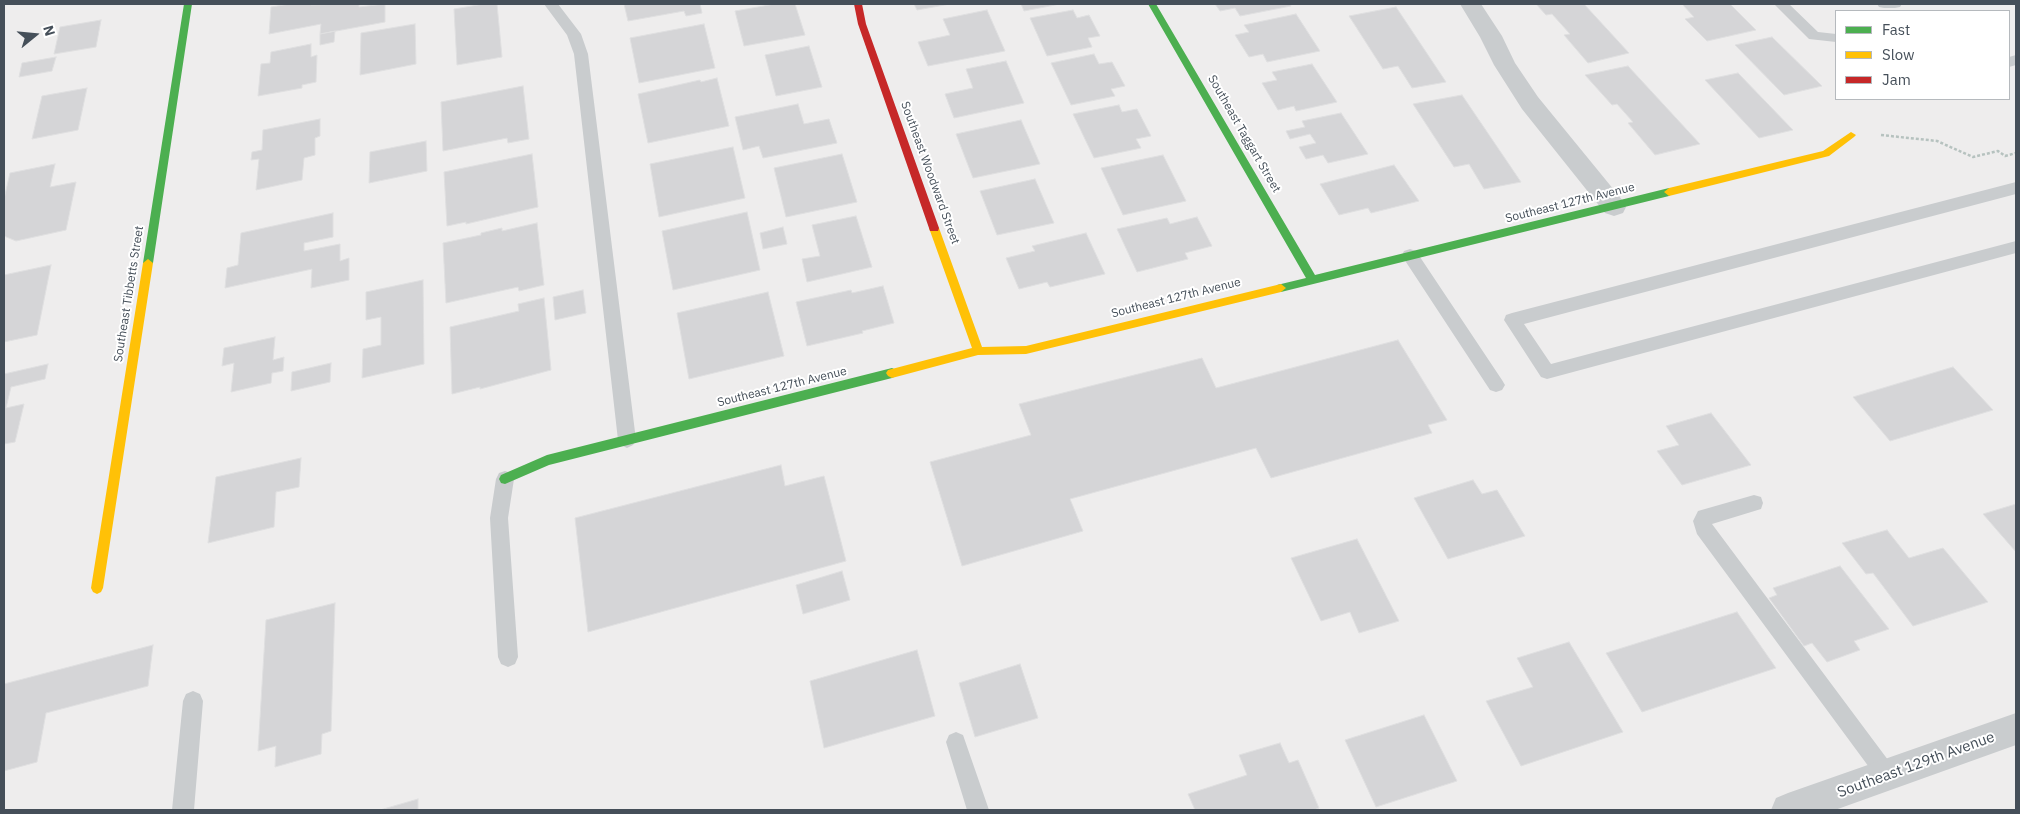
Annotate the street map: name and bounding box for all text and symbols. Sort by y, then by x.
north arrow [10,10,60,60]
legend [1835,10,2010,100]
text: Fast [1882,20,1910,39]
text: N [39,23,59,38]
text: Slow [1882,45,1915,64]
text: Jam [1882,70,1911,89]
street label: Southeast Taggart Street [1204,73,1284,195]
street label: Southeast Woodward Street [897,100,963,246]
street label: Southeast 127th Avenue [1504,180,1636,226]
street label: Southeast Tibbetts Street [111,225,147,363]
street label: Southeast 127th Avenue [1110,275,1242,321]
street label: Southeast 127th Avenue [716,364,848,410]
street label: Southeast 129th Avenue [1835,728,1997,802]

